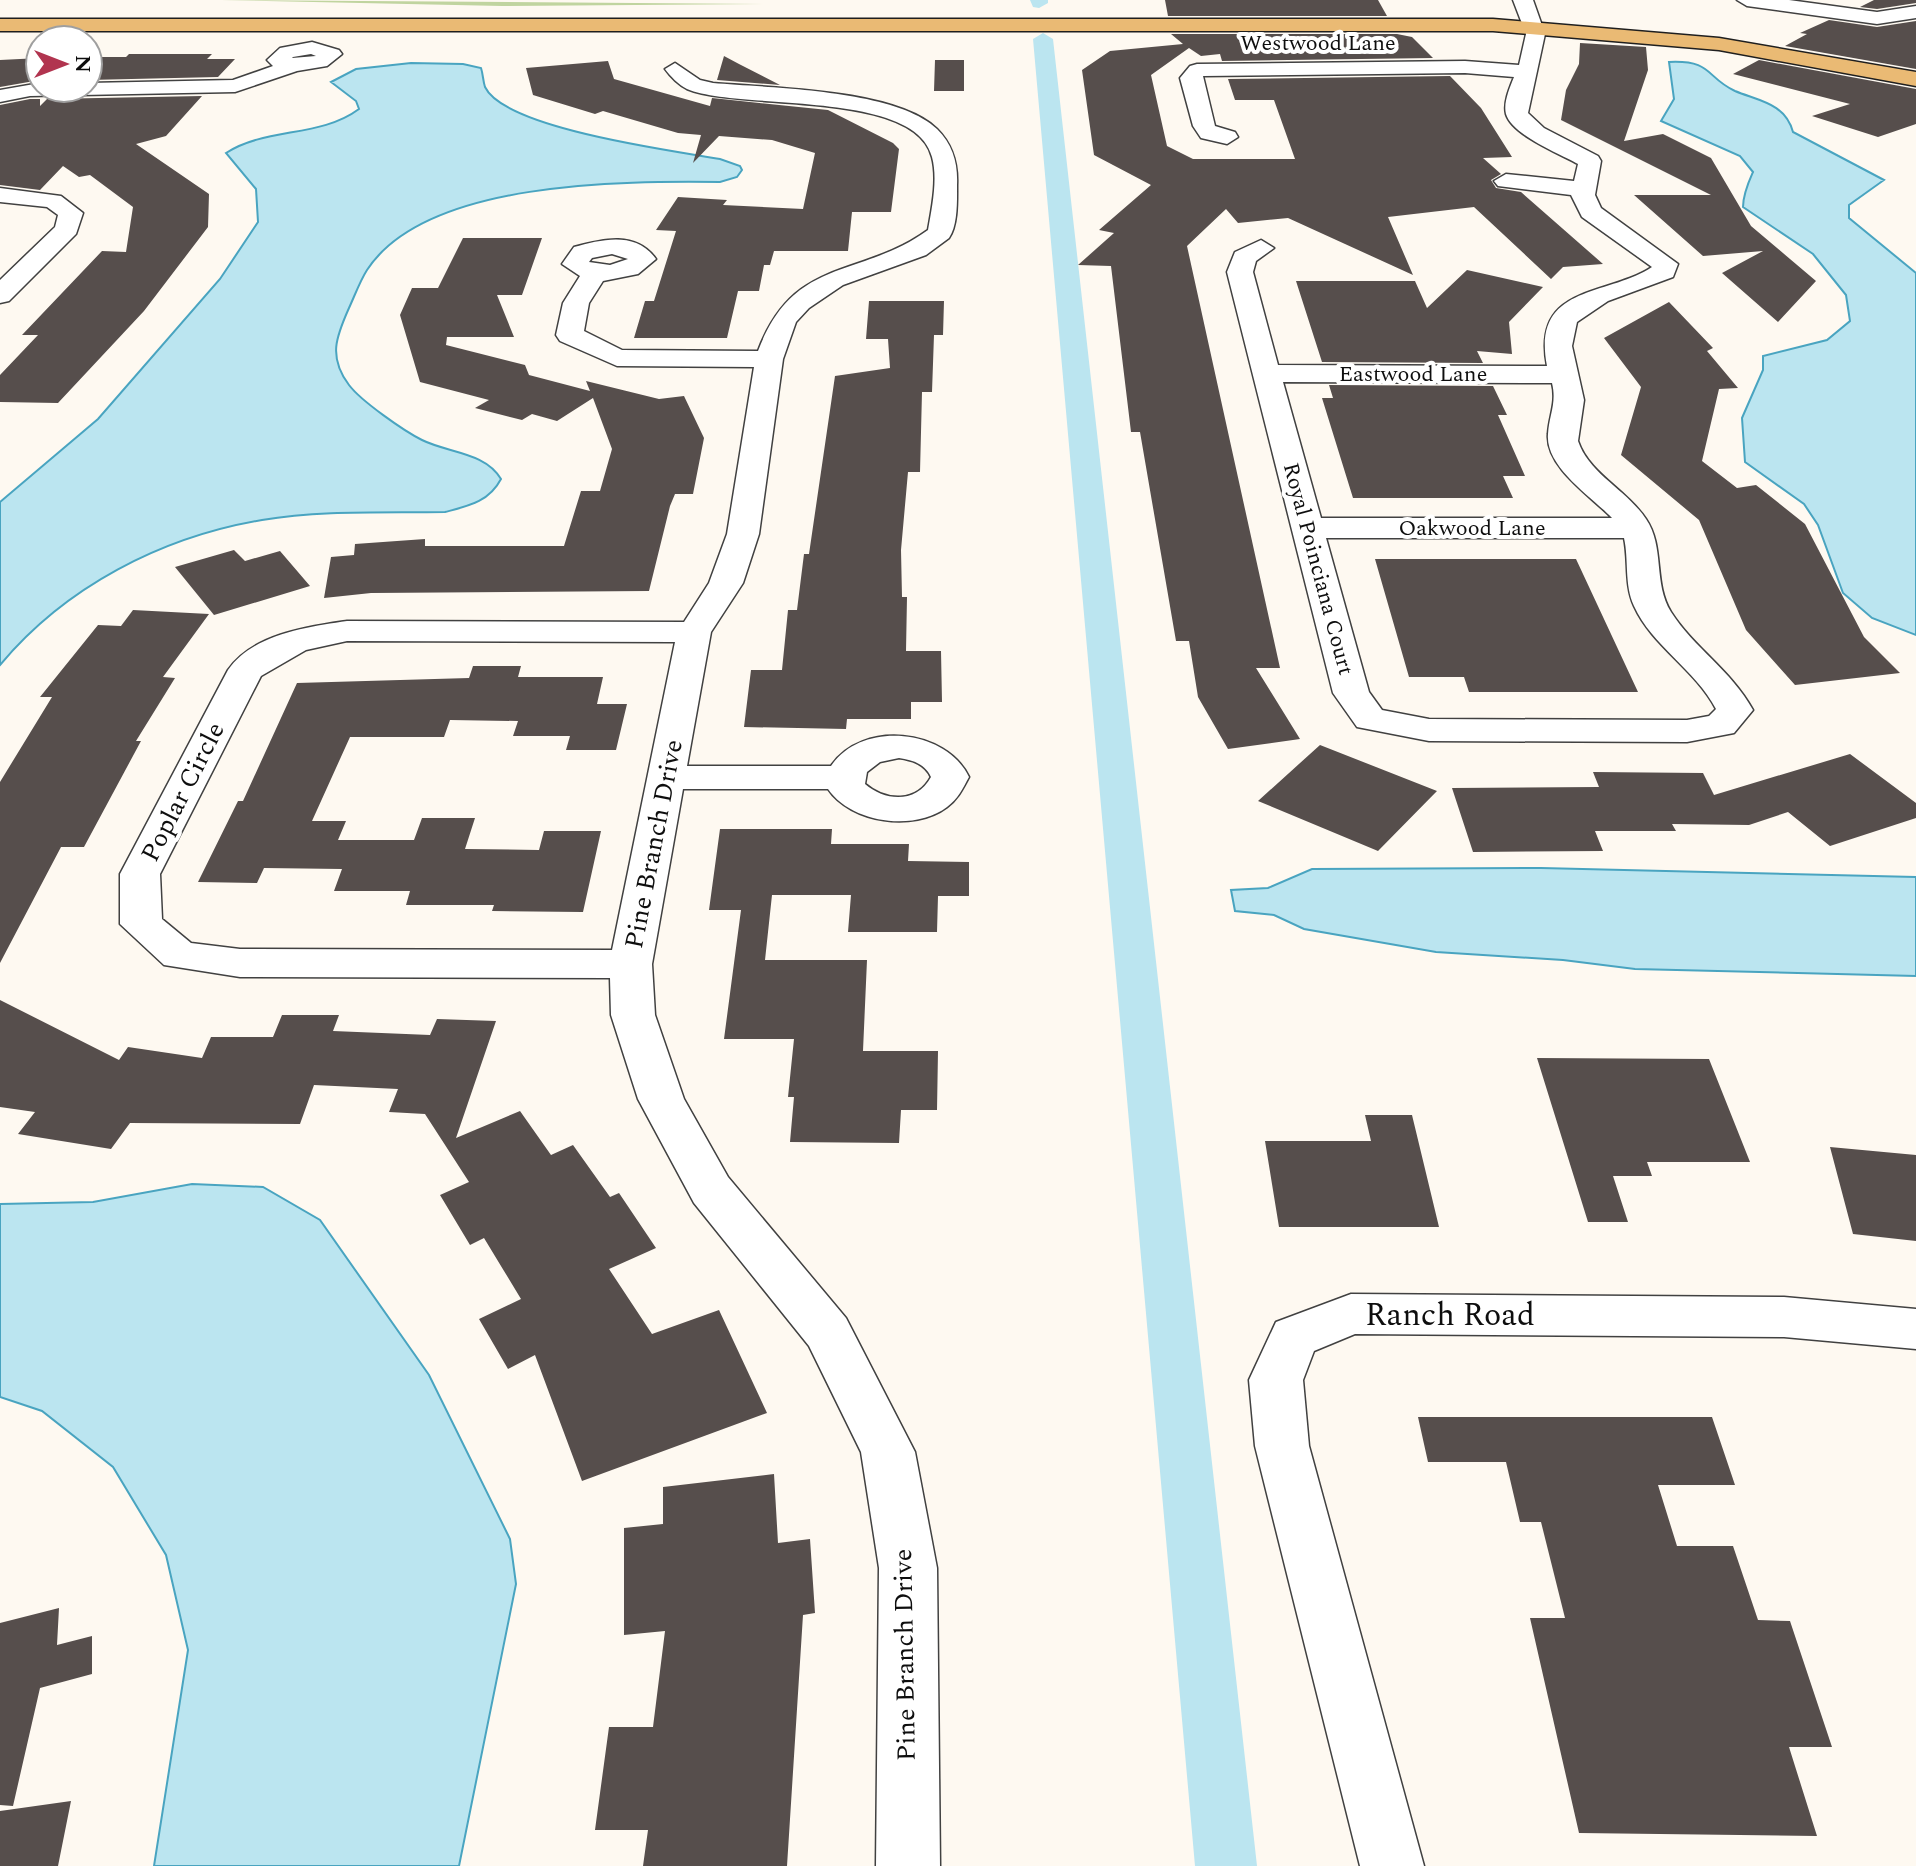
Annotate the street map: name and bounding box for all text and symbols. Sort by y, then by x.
north arrow [24,24,104,104]
street label: Westwood Lane [1240,27,1396,60]
text: N [66,55,99,73]
street label: Eastwood Lane [1339,358,1487,391]
street label: Royal Poinciana Court [1274,459,1362,679]
street label: Oakwood Lane [1398,512,1546,545]
street label: Poplar Circle [131,715,235,869]
street label: Pine Branch Drive [614,736,694,952]
street label: Ranch Road [1365,1291,1535,1340]
street label: Pine Branch Drive [883,1549,927,1761]

